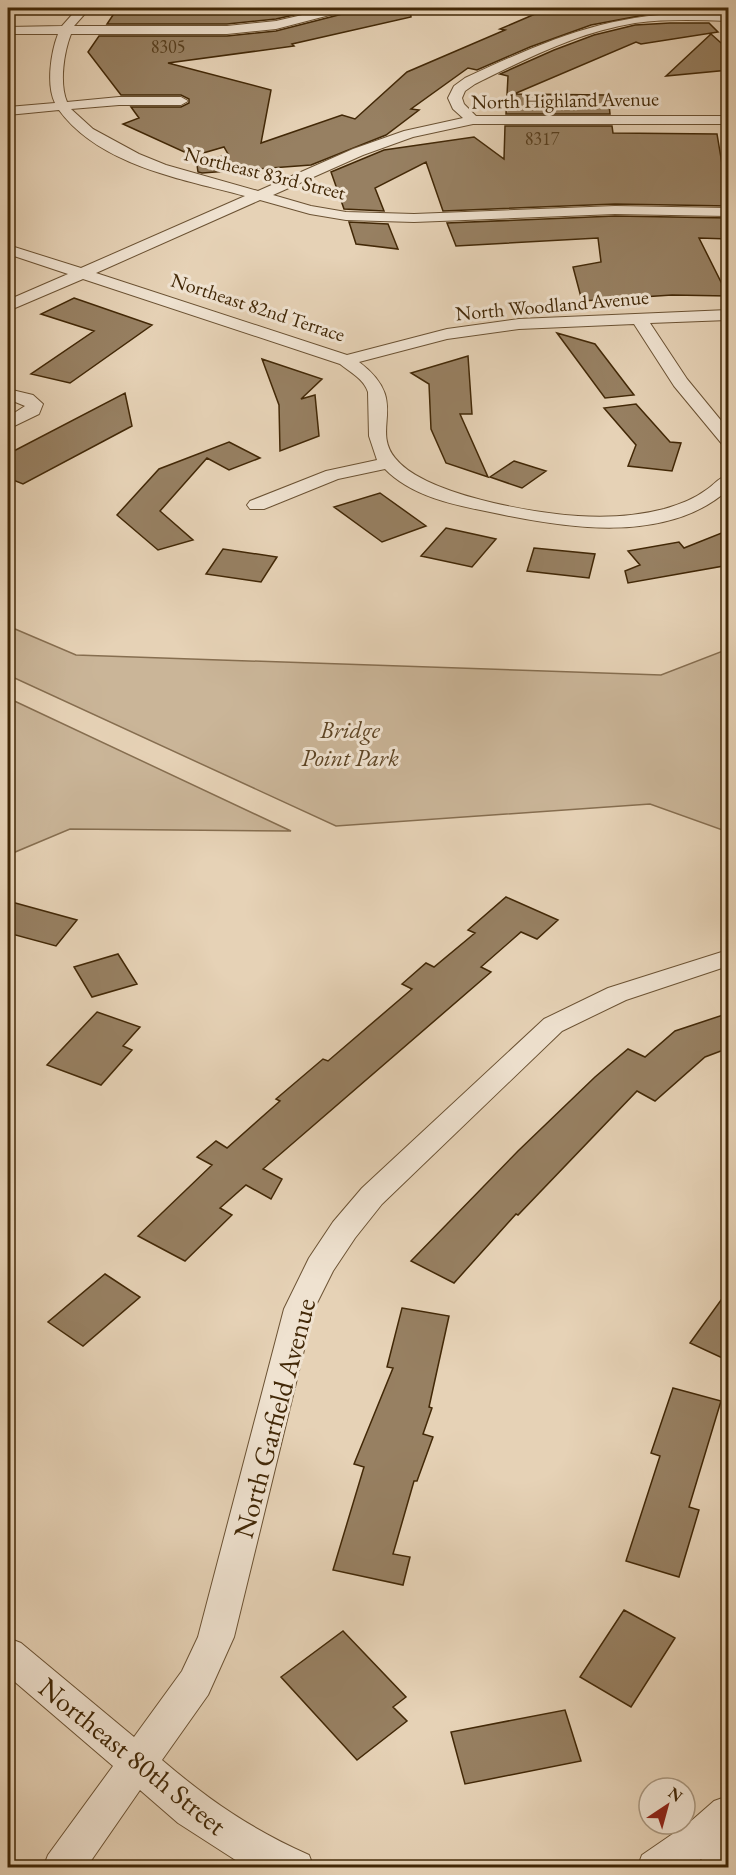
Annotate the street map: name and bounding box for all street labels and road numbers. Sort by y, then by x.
street label: North Highland Avenue [471,85,659,115]
street label: Northeast 83rd Street [182,140,349,206]
street label: Northeast 82nd Terrace [168,267,348,347]
street label: North Woodland Avenue [454,284,650,326]
street label: North Garfield Avenue [225,1294,323,1542]
street label: Northeast 80th Street [32,1669,234,1843]

